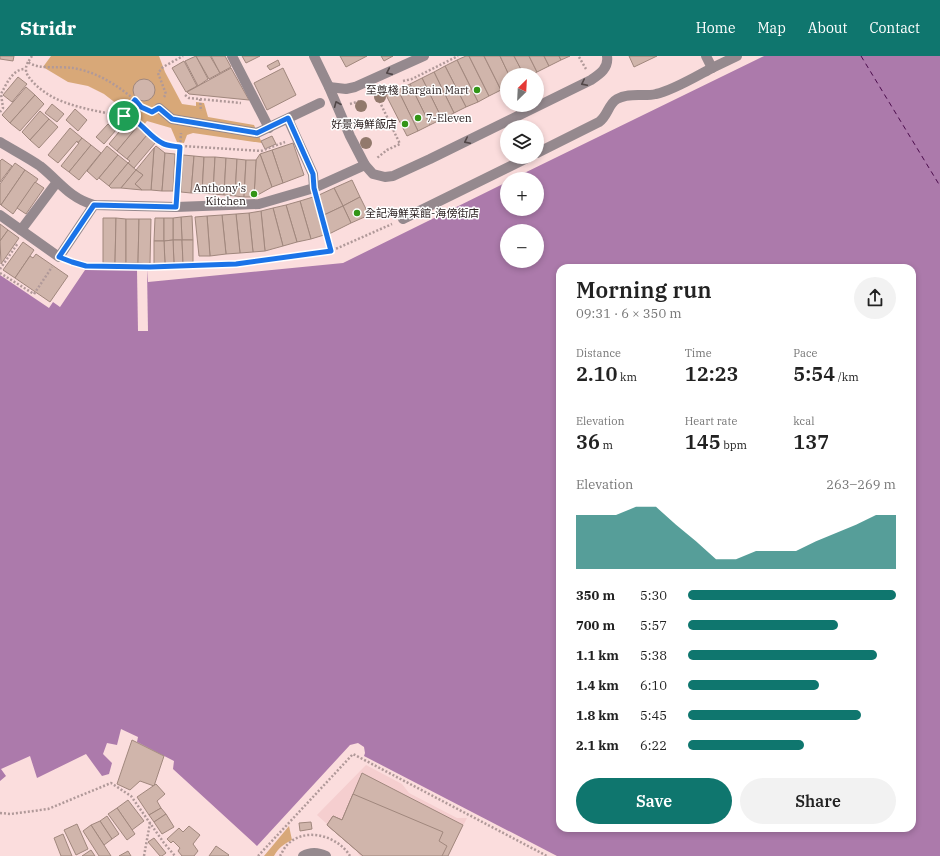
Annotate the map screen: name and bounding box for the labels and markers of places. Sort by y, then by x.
place label: 至尊棧 Bargain Mart [366,83,469,97]
marker: 至尊棧 Bargain Mart [472,85,482,95]
pin [107,99,141,133]
place label: 7-Eleven [426,111,472,125]
marker: 7-Eleven [413,113,423,123]
place label: 好景海鮮飯店 [331,117,397,131]
marker: 好景海鮮飯店 [400,119,410,129]
place label: Anthony's Kitchen [193,181,246,208]
marker: Anthony's Kitchen [249,189,259,199]
place label: 全記海鮮菜館-海傍街店 [365,206,479,220]
marker: 全記海鮮菜館-海傍街店 [352,208,362,218]

